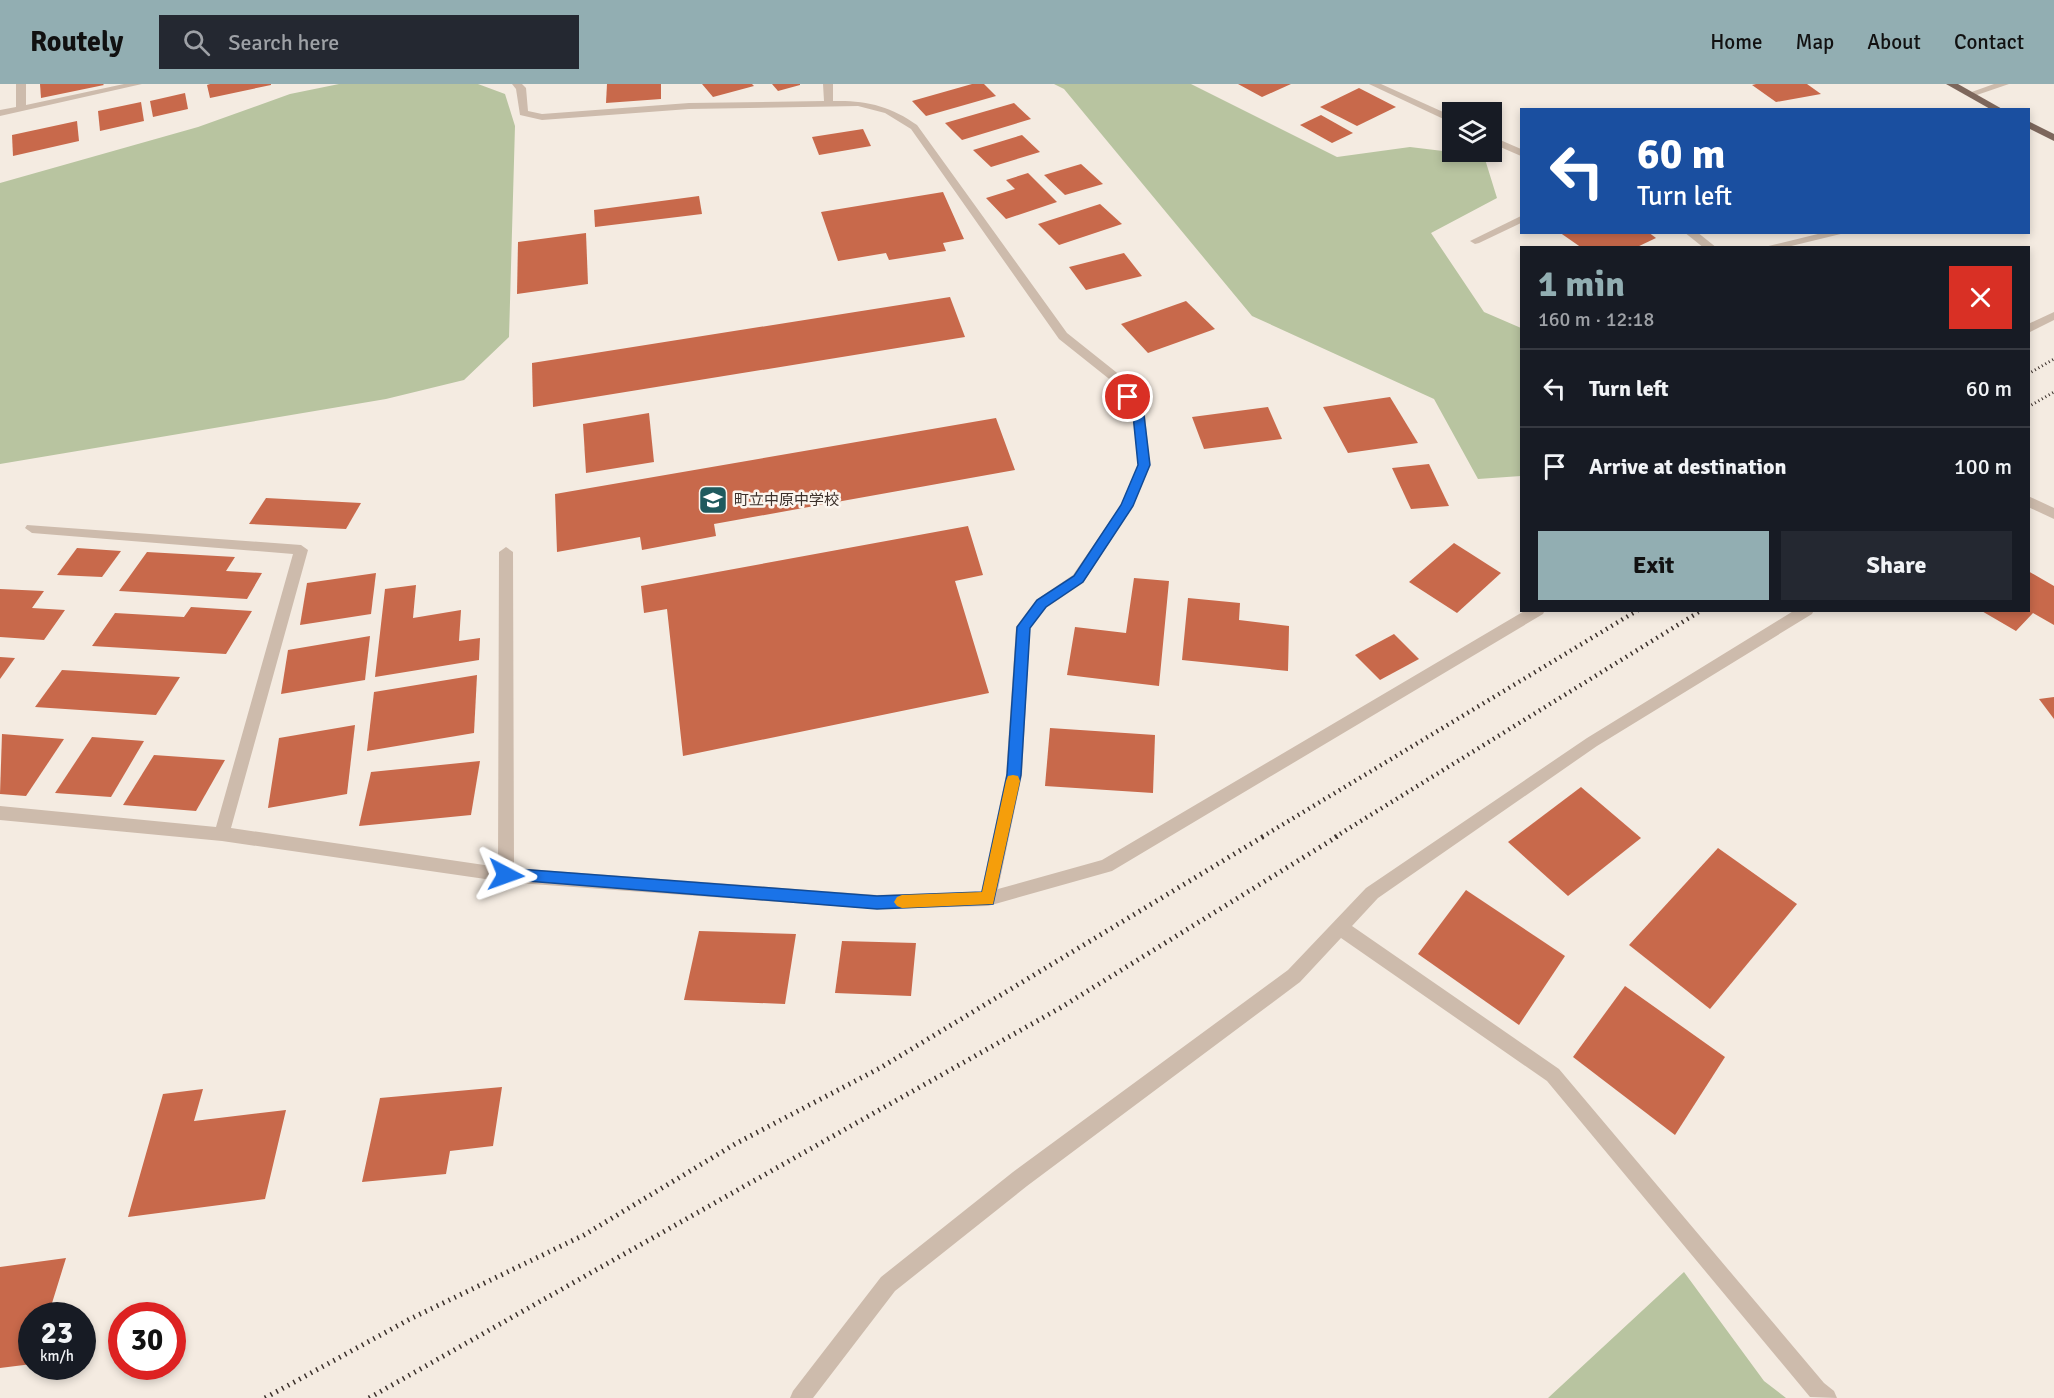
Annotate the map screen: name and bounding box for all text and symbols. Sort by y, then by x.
search box [159,15,579,69]
text: Routely [30,25,123,59]
icon: search [180,26,213,59]
text: Search here [228,29,339,56]
text: Home [1710,29,1763,55]
text: Map [1796,29,1834,55]
text: About [1867,29,1921,55]
text: Contact [1954,29,2024,55]
map controls [1442,102,1502,162]
button: layers [1442,102,1502,162]
text: 60 m [1637,129,1726,180]
icon: left [1538,132,1616,210]
text: Turn left [1637,180,1732,213]
text: 1 min [1538,262,1625,307]
button: close [1949,266,2012,329]
text: 160 m · 12:18 [1538,307,1654,332]
pin [1102,371,1153,422]
icon: left [1538,372,1571,405]
text: Turn left [1589,375,1669,402]
text: 60 m [1966,375,2012,402]
icon: arrive [1111,380,1144,413]
icon: arrive [1538,450,1571,483]
text: Arrive at destination [1589,453,1786,480]
text: 100 m [1954,453,2012,480]
school or university icon: 町立中原中学校 [697,484,729,516]
place label: 町立中原中学校 [734,491,839,509]
button: Exit [1538,531,1769,600]
button: Share [1781,531,2012,600]
position arrow [474,843,538,907]
speed limit sign: 30 [108,1302,186,1380]
text: 23 [41,1315,73,1352]
text: km/h [40,1347,74,1365]

